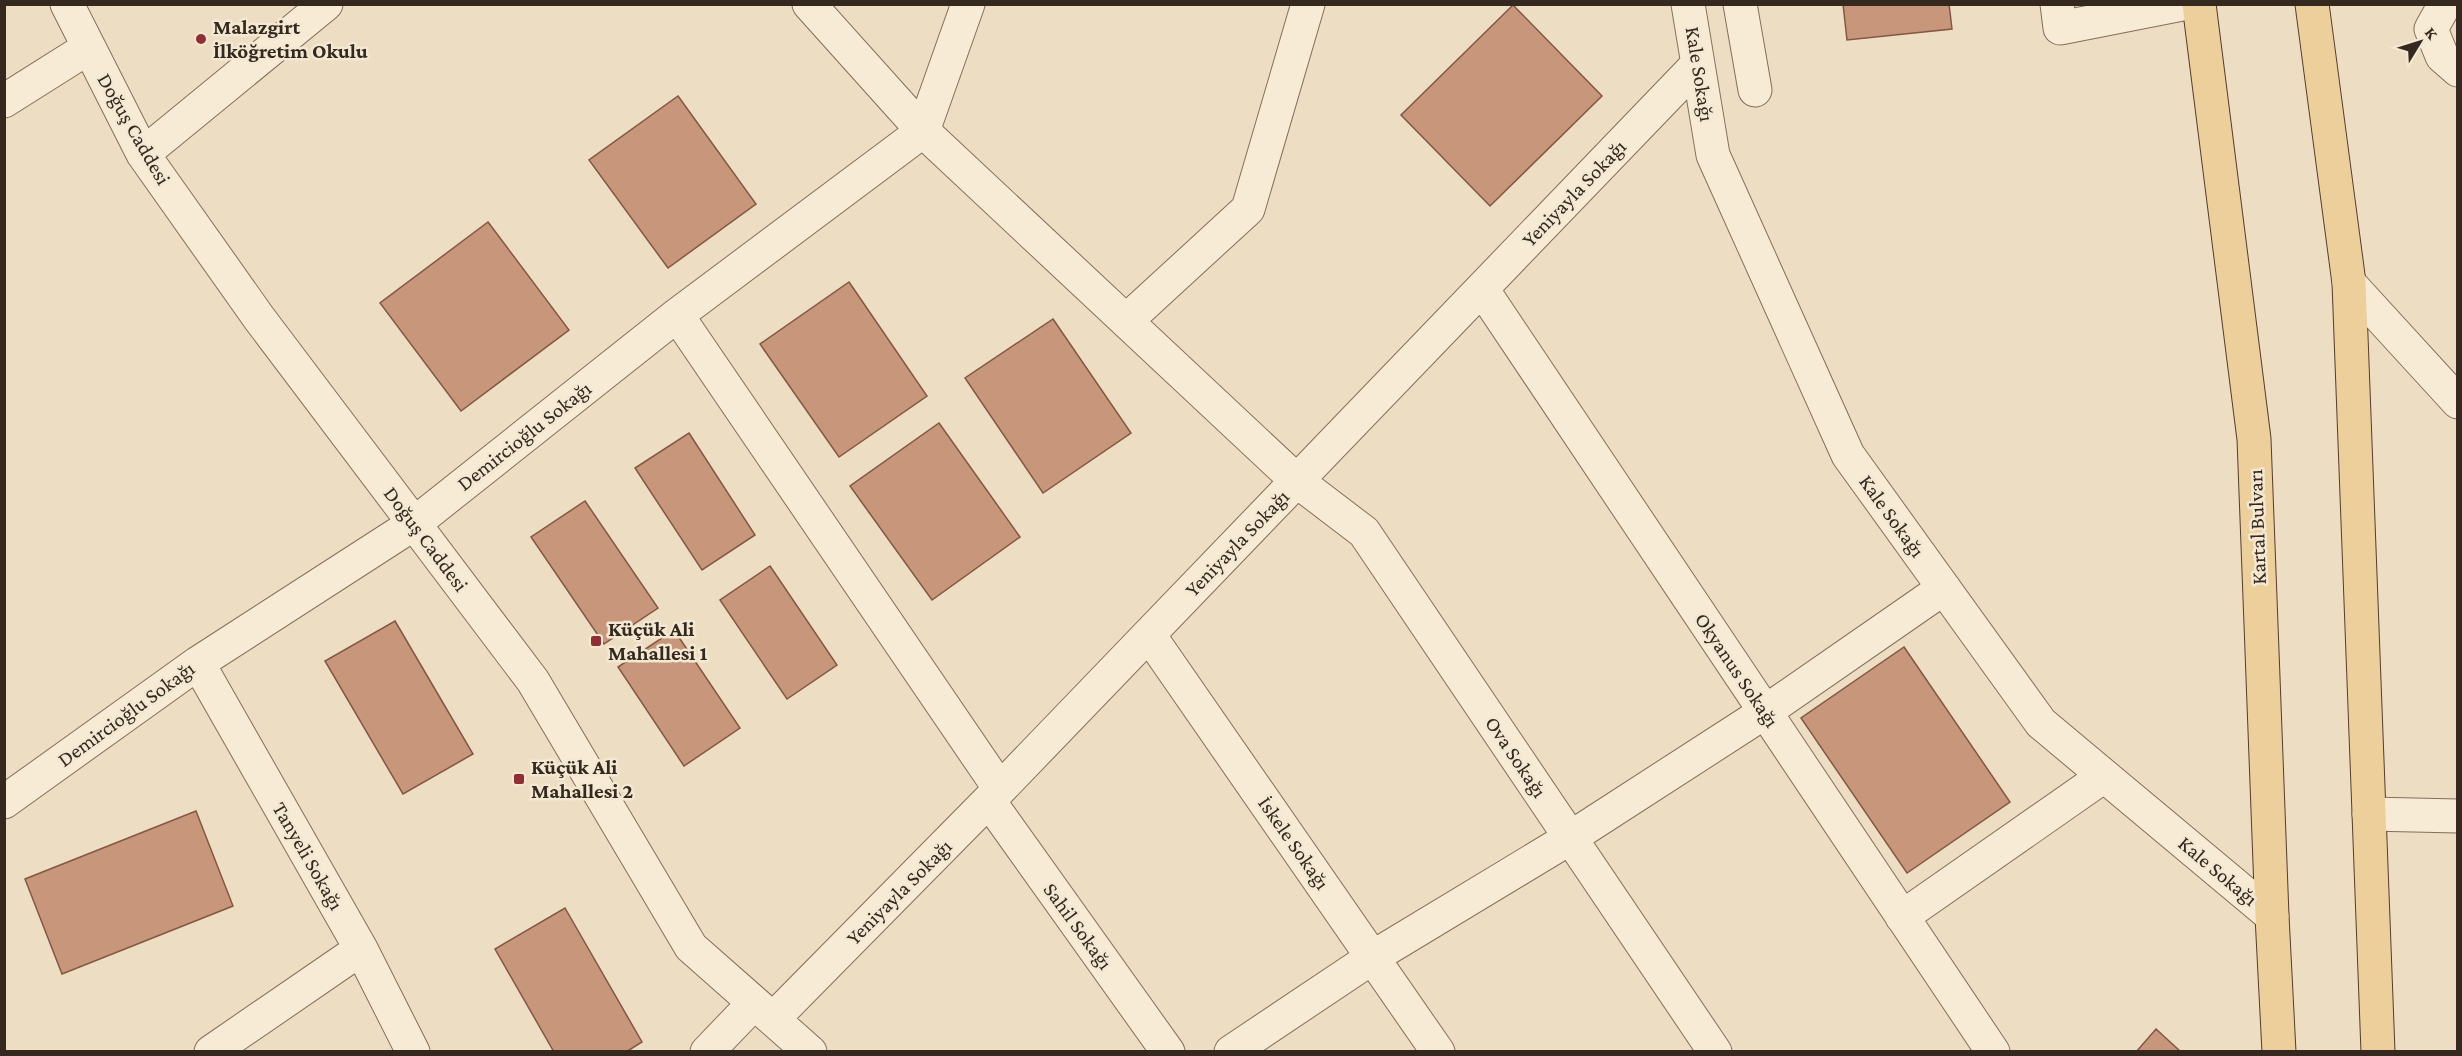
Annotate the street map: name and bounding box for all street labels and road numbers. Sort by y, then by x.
street label: Kale Sokağı [1681,25,1719,124]
street label: Doğuş Caddesi [92,69,176,190]
street label: Yeniyayla Sokağı [1517,134,1631,251]
street label: Demircioğlu Sokağı [452,376,596,496]
street label: Kartal Bulvarı [2243,468,2271,585]
street label: Kale Sokağı [1854,470,1930,562]
street label: Doğuş Caddesi [379,482,473,597]
street label: Yeniyayla Sokağı [1180,484,1294,601]
street label: Okyanus Sokağı [1690,608,1784,732]
street label: Demircioğlu Sokağı [53,656,200,772]
street label: Ova Sokağı [1480,712,1552,803]
street label: İskele Sokağı [1253,792,1335,895]
street label: Tanyeli Sokağı [267,798,349,915]
street label: Kale Sokağı [2174,831,2263,911]
street label: Yeniyayla Sokağı [841,834,957,950]
street label: Sahil Sokağı [1039,878,1118,974]

